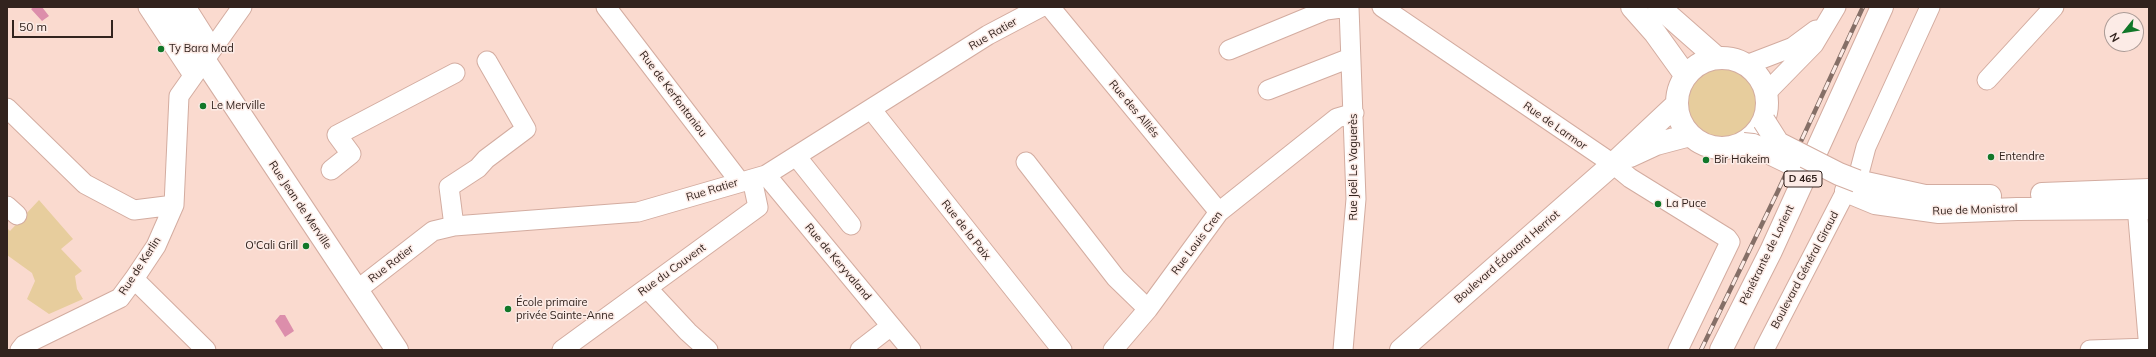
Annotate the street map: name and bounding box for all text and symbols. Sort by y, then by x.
scale bar [14,12,115,38]
north arrow [2104,12,2144,52]
street label: Rue Ratier [967,15,1019,53]
text: 50 m [19,19,47,34]
text: N [2106,30,2123,45]
place label: Ty Bara Mad [169,42,234,56]
marker: Ty Bara Mad [156,44,166,54]
street label: Rue de Kerfontaniou [636,49,710,139]
street label: Rue des Alliés [1106,78,1162,140]
place label: Le Merville [211,99,265,113]
street label: Rue de Larmor [1521,99,1589,153]
marker: Le Merville [198,101,208,111]
street label: Rue Joël Le Vaguerès [1347,114,1361,220]
place label: Entendre [1999,150,2045,164]
marker: Entendre [1986,152,1996,162]
place label: Bir Hakeim [1714,153,1770,167]
marker: Bir Hakeim [1701,155,1711,165]
street label: Rue Jean de Merville [266,159,334,251]
road number: D 465 [1784,171,1822,187]
street label: Rue Ratier [685,176,739,204]
street label: Rue de la Paix [939,197,993,263]
place label: La Puce [1666,197,1706,211]
marker: La Puce [1653,199,1663,209]
street label: Rue de Monistrol [1932,202,2018,218]
street label: Pénétrante de Lorient [1737,203,1797,307]
street label: Boulevard Édouard Herriot [1452,208,1562,306]
street label: Rue Louis Cren [1169,209,1225,277]
street label: Boulevard Général Giraud [1768,209,1842,331]
street label: Rue de Keryvaland [802,221,874,303]
street label: Rue de Kerlin [116,234,164,298]
place label: O'Cali Grill [245,239,298,253]
marker: O'Cali Grill [301,241,311,251]
street label: Rue du Couvent [636,241,708,299]
street label: Rue Ratier [366,242,416,286]
place label: École primaire privée Sainte-Anne [516,296,614,322]
marker: École primaire privée Sainte-Anne [503,304,513,314]

